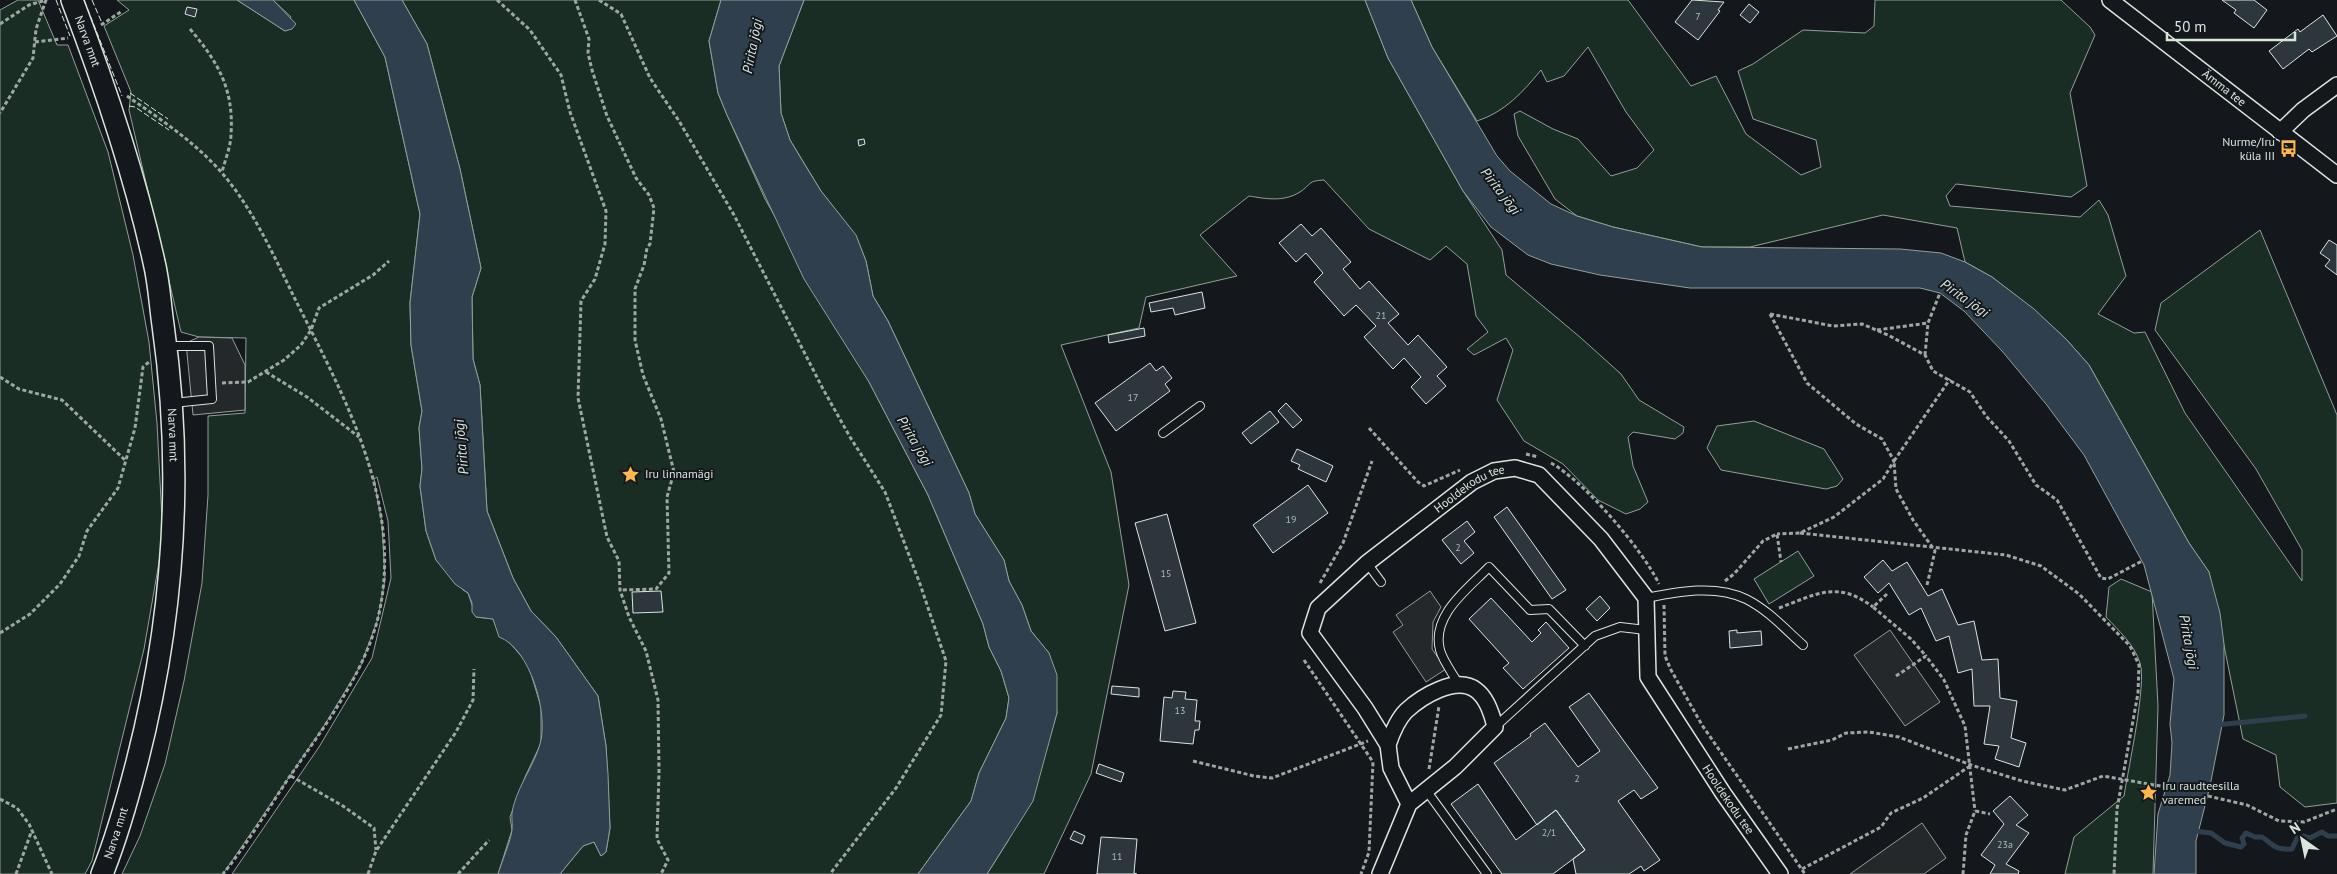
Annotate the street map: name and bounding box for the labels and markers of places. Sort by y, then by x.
place label: Nurme/Iru küla III [2222,134,2275,163]
bus stop icon: Nurme/Iru küla III [2279,139,2299,159]
place icon: Iru linnamägi [621,464,641,484]
place label: Iru linnamägi [645,466,713,481]
place label: Iru raudteesilla varemed [2162,778,2239,807]
place icon: Iru raudteesilla varemed [2138,783,2158,803]

